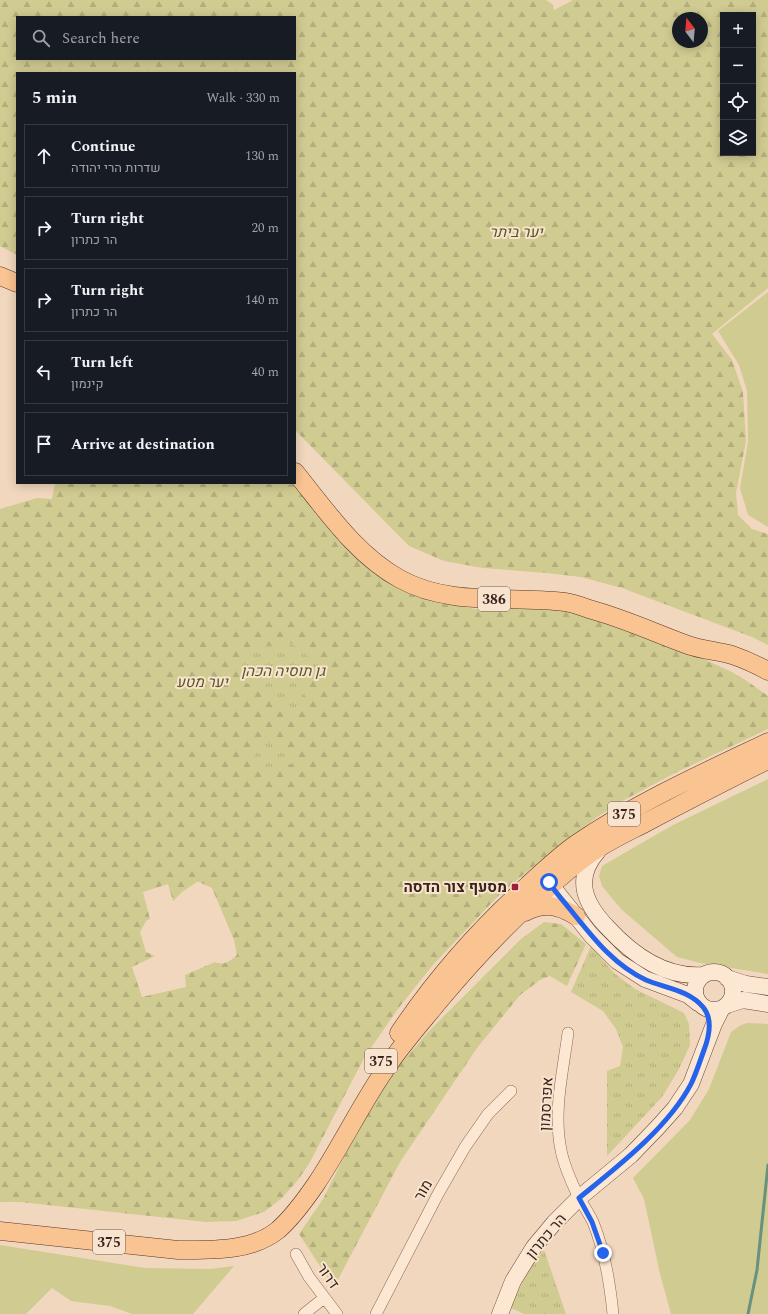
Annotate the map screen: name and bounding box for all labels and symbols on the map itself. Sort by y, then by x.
north arrow [672,12,708,48]
park label: יער ביתר [489,221,544,244]
road number: 386 [478,587,510,611]
park label: גן תוסיה הכהן [241,660,326,683]
park label: יער מטע [176,671,229,694]
road number: 375 [608,802,640,826]
route start [540,873,558,891]
place label: מסעף צור הדסה [403,876,507,899]
marker: מסעף צור הדסה [510,882,520,892]
road number: 375 [365,1049,397,1073]
street label: אפרסמון [534,1076,559,1132]
street label: מור [408,1175,439,1205]
street label: הר כתרון [520,1208,572,1264]
road number: 375 [93,1230,125,1254]
route end [594,1244,612,1262]
street label: דרור [310,1259,345,1294]

